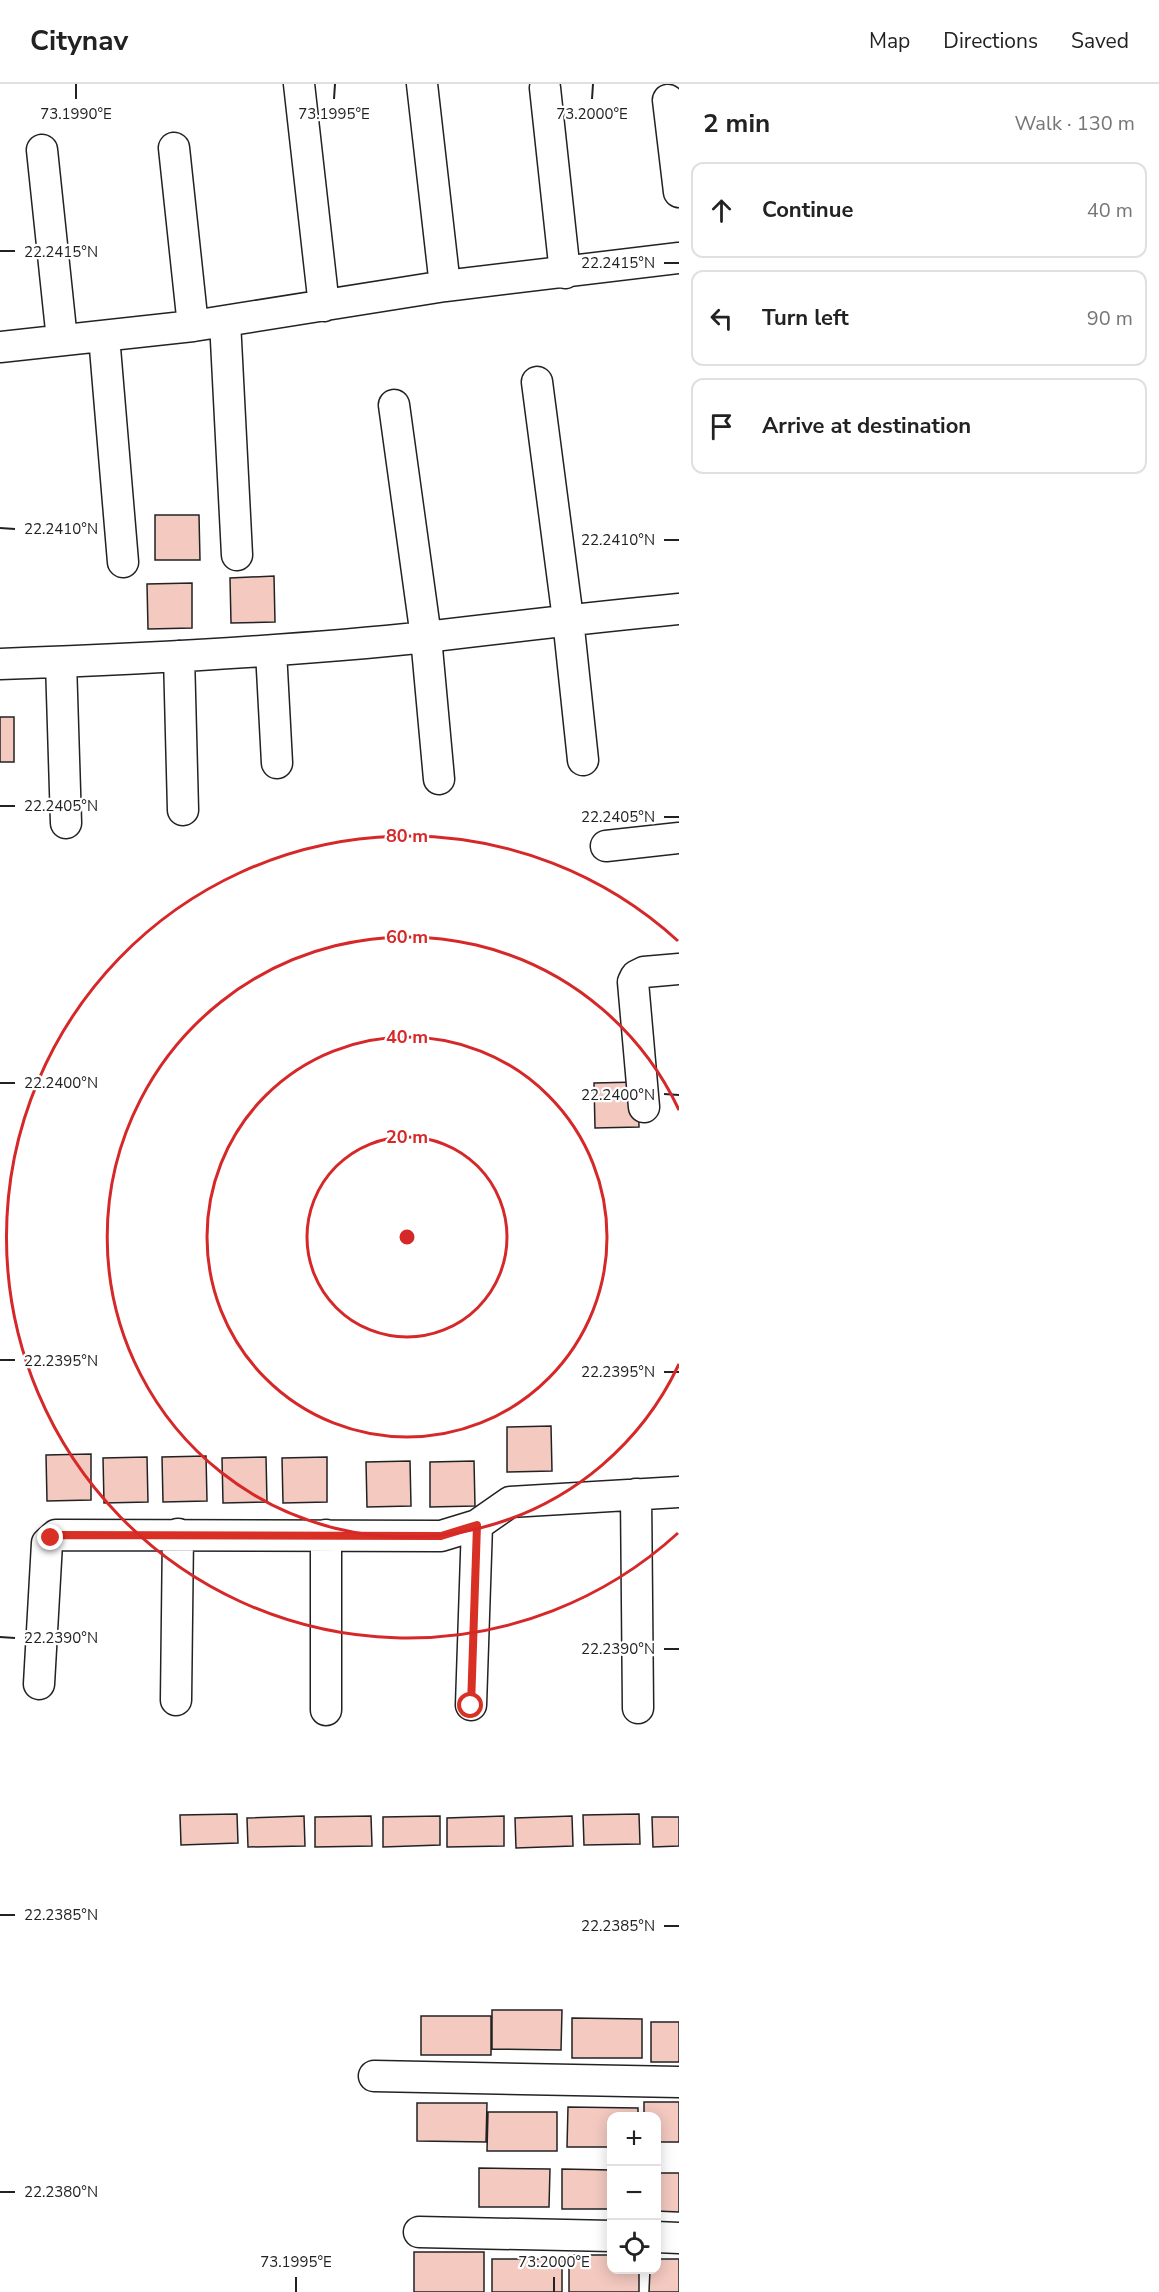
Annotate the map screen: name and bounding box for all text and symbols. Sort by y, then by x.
text: Citynav [30,22,128,60]
text: Map [869,27,910,55]
text: Directions [943,27,1038,55]
text: Saved [1071,27,1129,55]
text: 73.1990°E [40,104,112,124]
text: 73.1995°E [298,104,370,124]
text: 73.2000°E [556,104,628,124]
text: 2 min [703,106,770,141]
text: Walk · 130 m [1015,110,1135,137]
icon: ahead [705,194,738,227]
text: Continue [762,195,853,225]
text: 40 m [1087,197,1133,224]
text: 22.2415°N [24,242,98,262]
text: 22.2415°N [581,253,655,273]
icon: left [705,302,738,335]
text: Turn left [762,303,849,333]
text: 90 m [1087,305,1133,332]
icon: arrive [705,410,738,443]
text: Arrive at destination [762,411,971,441]
text: 22.2410°N [24,519,98,539]
text: 22.2410°N [581,530,655,550]
text: 22.2405°N [24,796,98,816]
text: 22.2405°N [581,807,655,827]
text: 80 m [386,824,428,848]
text: 60 m [386,925,428,949]
text: 40 m [386,1025,428,1049]
text: 22.2400°N [24,1073,98,1093]
text: 22.2400°N [581,1085,655,1105]
text: 20 m [386,1125,428,1149]
centre of rings [397,1227,417,1247]
text: 22.2395°N [24,1351,98,1371]
text: 22.2395°N [581,1362,655,1382]
route end [37,1524,63,1550]
text: 22.2390°N [24,1628,98,1648]
text: 22.2390°N [581,1639,655,1659]
route start [457,1692,483,1718]
text: 22.2385°N [24,1905,98,1925]
text: 22.2385°N [581,1916,655,1936]
map controls [607,2112,661,2274]
button: + [607,2112,661,2166]
button: − [607,2166,661,2220]
text: 22.2380°N [24,2182,98,2202]
button: locate [607,2220,661,2274]
text: 73.1995°E [260,2252,332,2272]
text: 73.2000°E [518,2252,590,2272]

